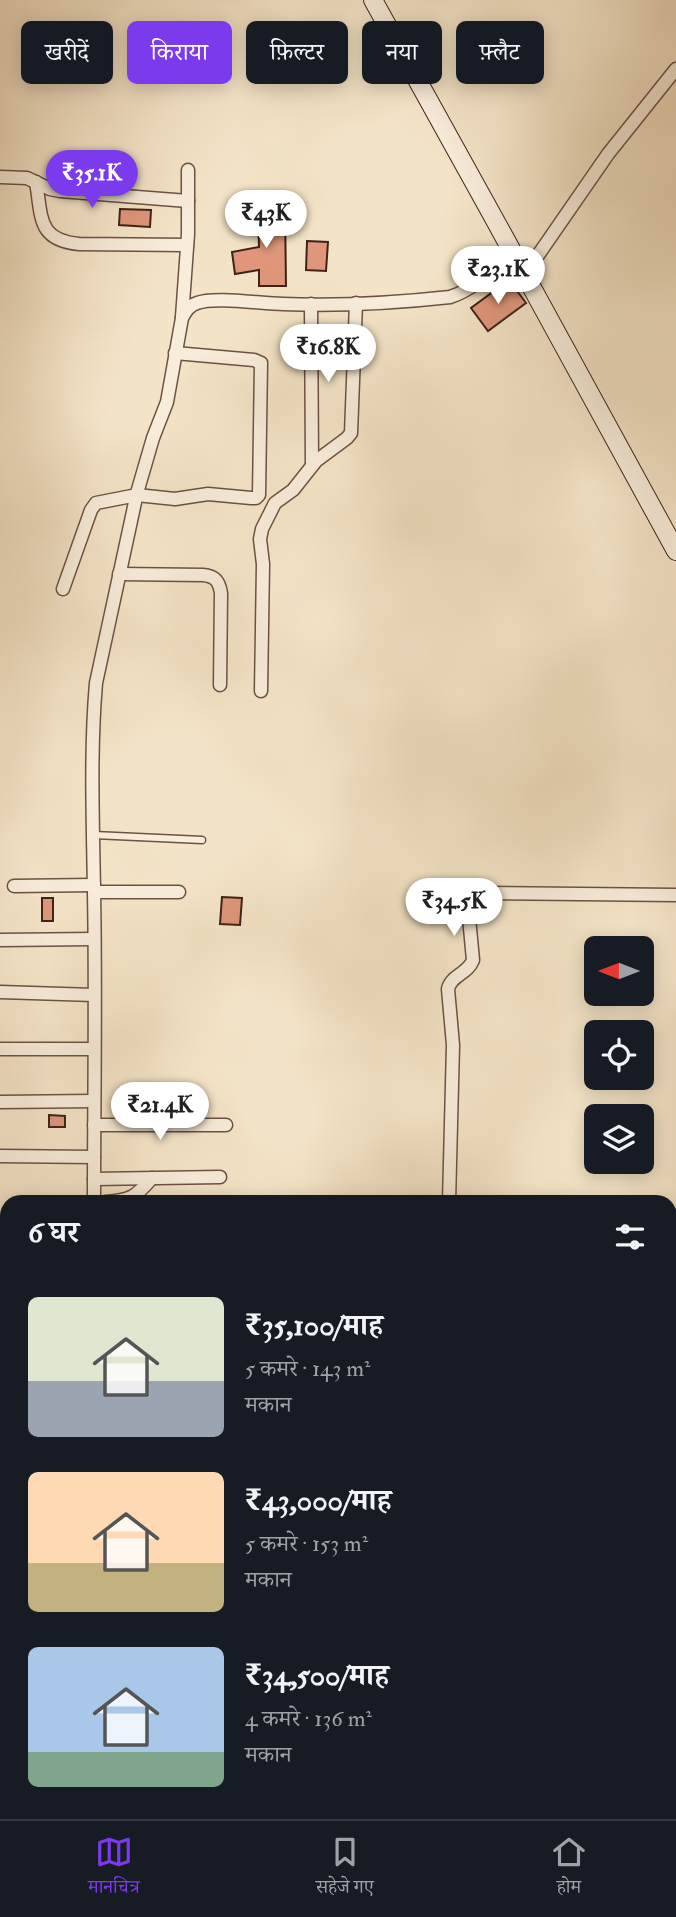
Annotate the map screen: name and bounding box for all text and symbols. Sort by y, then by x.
chip: खरीदें [21,21,113,84]
chip: किराया [127,21,232,84]
chip: फ़िल्टर [246,21,348,84]
chip: नया [362,21,442,84]
chip: फ़्लैट [456,21,544,84]
pin: ₹35.1K [35,150,149,210]
text: ₹35.1K [62,158,122,187]
pin: ₹43K [225,190,307,250]
text: ₹43K [241,198,291,227]
pin: ₹23.1K [441,246,555,306]
text: ₹23.1K [467,254,529,283]
pin: ₹16.8K [271,324,385,384]
text: ₹16.8K [296,332,360,361]
pin: ₹34.5K [397,878,511,938]
text: ₹34.5K [422,886,486,915]
north arrow [584,936,654,1006]
map controls [584,936,654,1174]
button: locate [584,1020,654,1090]
pin: ₹21.4K [103,1082,217,1142]
text: ₹21.4K [127,1090,193,1119]
button: layers [584,1104,654,1174]
text: 6 घर [28,1214,79,1251]
icon: filters [611,1218,649,1256]
text: ₹35,100/माह [245,1307,383,1344]
icon: home [84,1325,168,1409]
text: 5 कमरे · 143 m² [245,1354,371,1383]
text: मकान [245,1390,292,1419]
text: ₹43,000/माह [245,1482,391,1519]
icon: home [84,1500,168,1584]
text: 5 कमरे · 153 m² [245,1529,368,1558]
text: मकान [245,1565,292,1594]
text: ₹34,500/माह [245,1657,389,1694]
icon: home [84,1675,168,1759]
text: 4 कमरे · 136 m² [245,1704,372,1733]
text: मकान [245,1740,292,1769]
tab: मानचित्र [88,1833,140,1905]
tab: सहेजे गए [316,1833,374,1905]
tab: होम [550,1833,588,1905]

